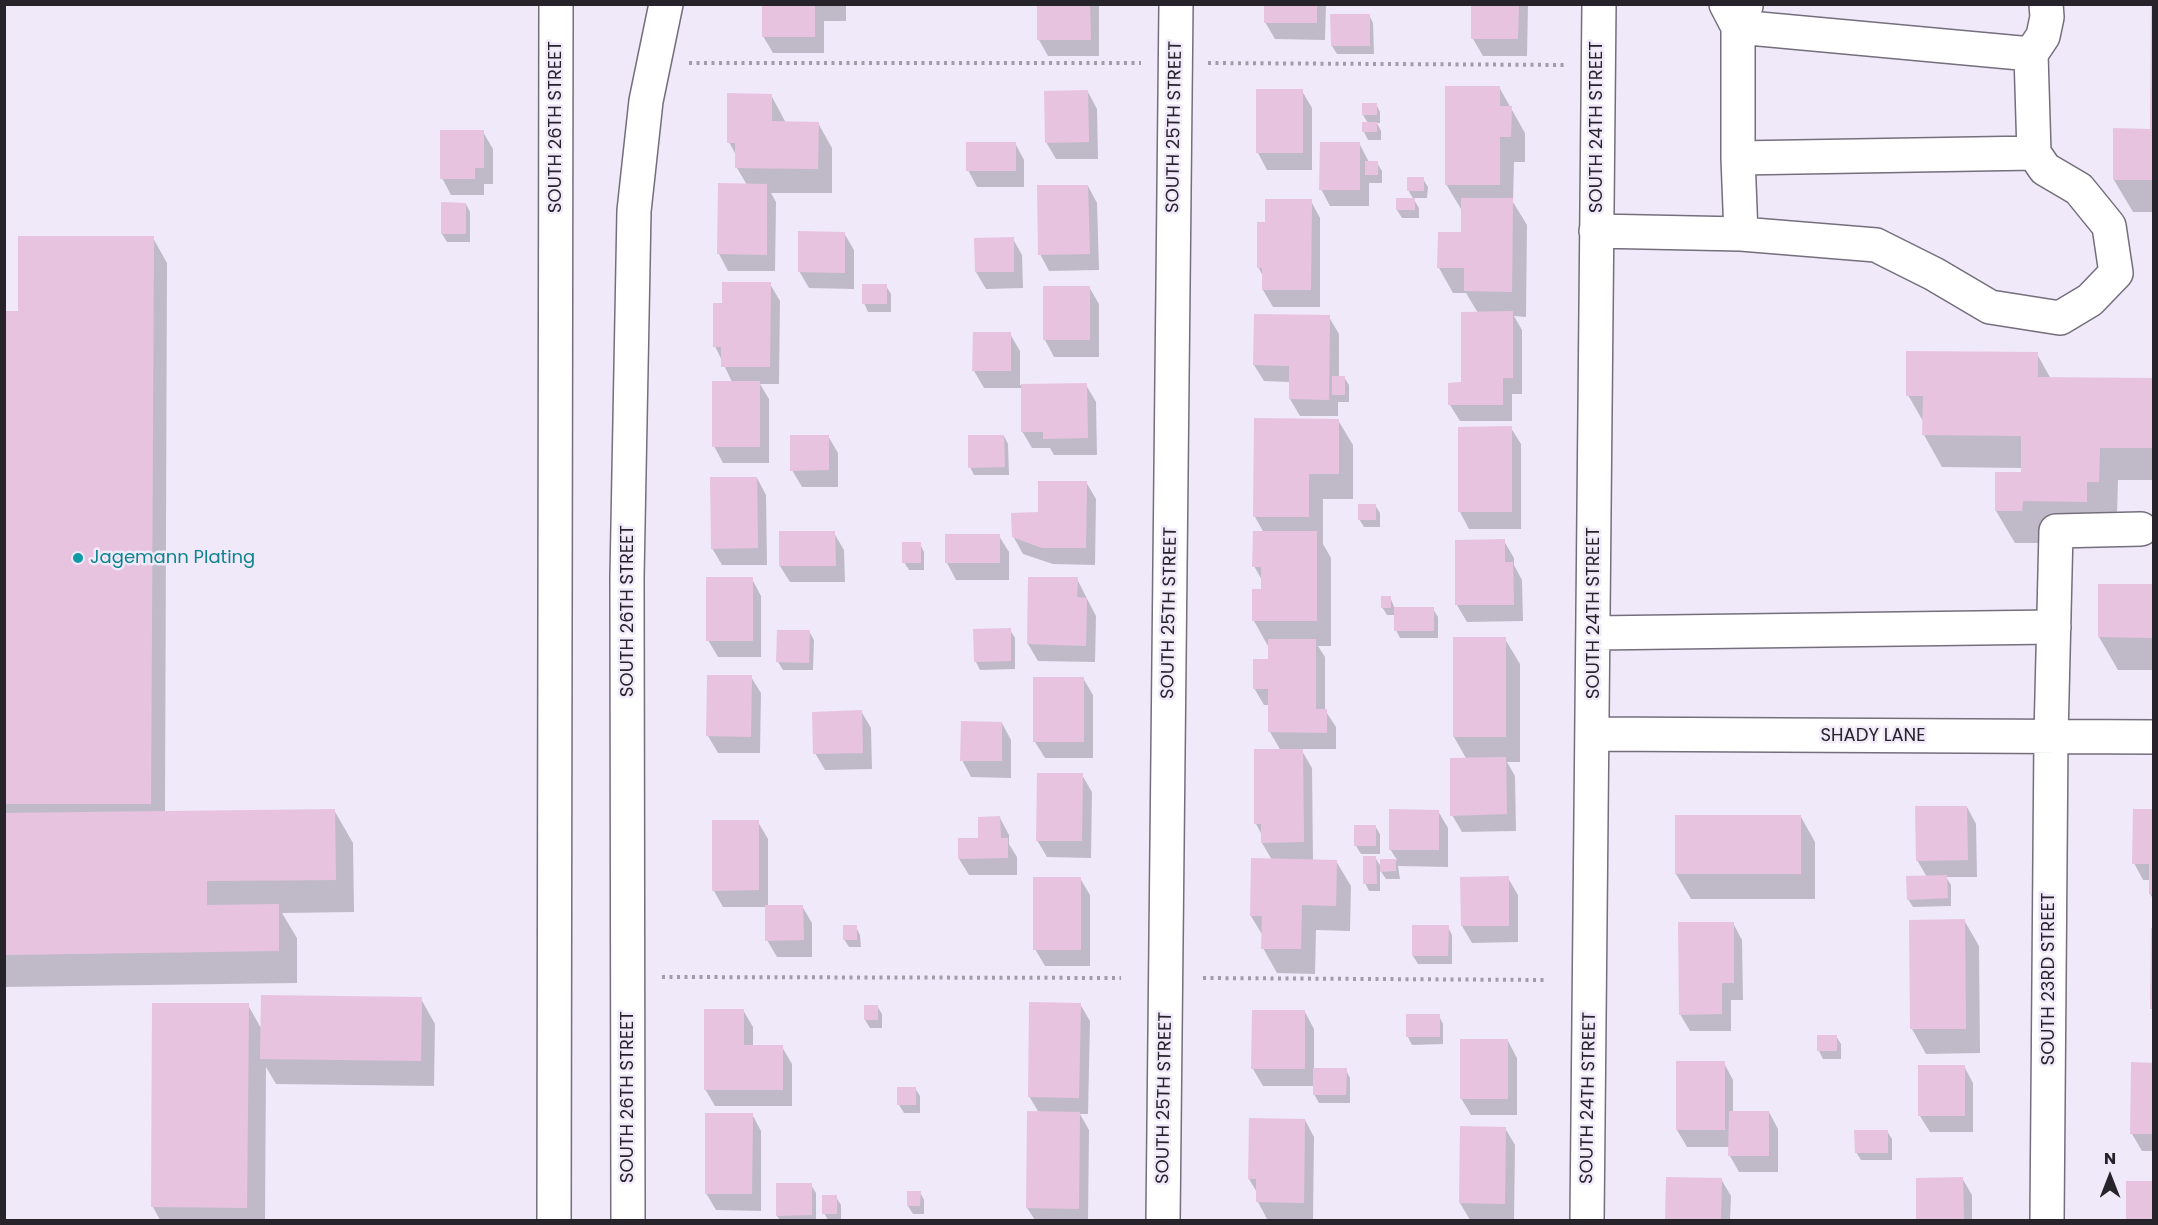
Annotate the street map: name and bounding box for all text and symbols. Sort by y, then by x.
street label: SOUTH 26TH STREET [545,41,567,213]
street label: SOUTH 25TH STREET [1163,41,1187,213]
street label: SOUTH 24TH STREET [1586,41,1608,213]
street label: SOUTH 26TH STREET [617,525,639,697]
street label: SOUTH 25TH STREET [1158,527,1182,699]
street label: SOUTH 24TH STREET [1583,527,1605,699]
place label: Jagemann Plating [90,547,255,569]
marker: Jagemann Plating [71,551,85,565]
street label: SHADY LANE [1821,725,1925,747]
street label: SOUTH 23RD STREET [2038,893,2060,1065]
street label: SOUTH 26TH STREET [617,1011,639,1183]
street label: SOUTH 25TH STREET [1153,1012,1177,1184]
street label: SOUTH 24TH STREET [1577,1012,1601,1184]
north arrow [2080,1147,2140,1207]
text: N [2104,1147,2116,1170]

